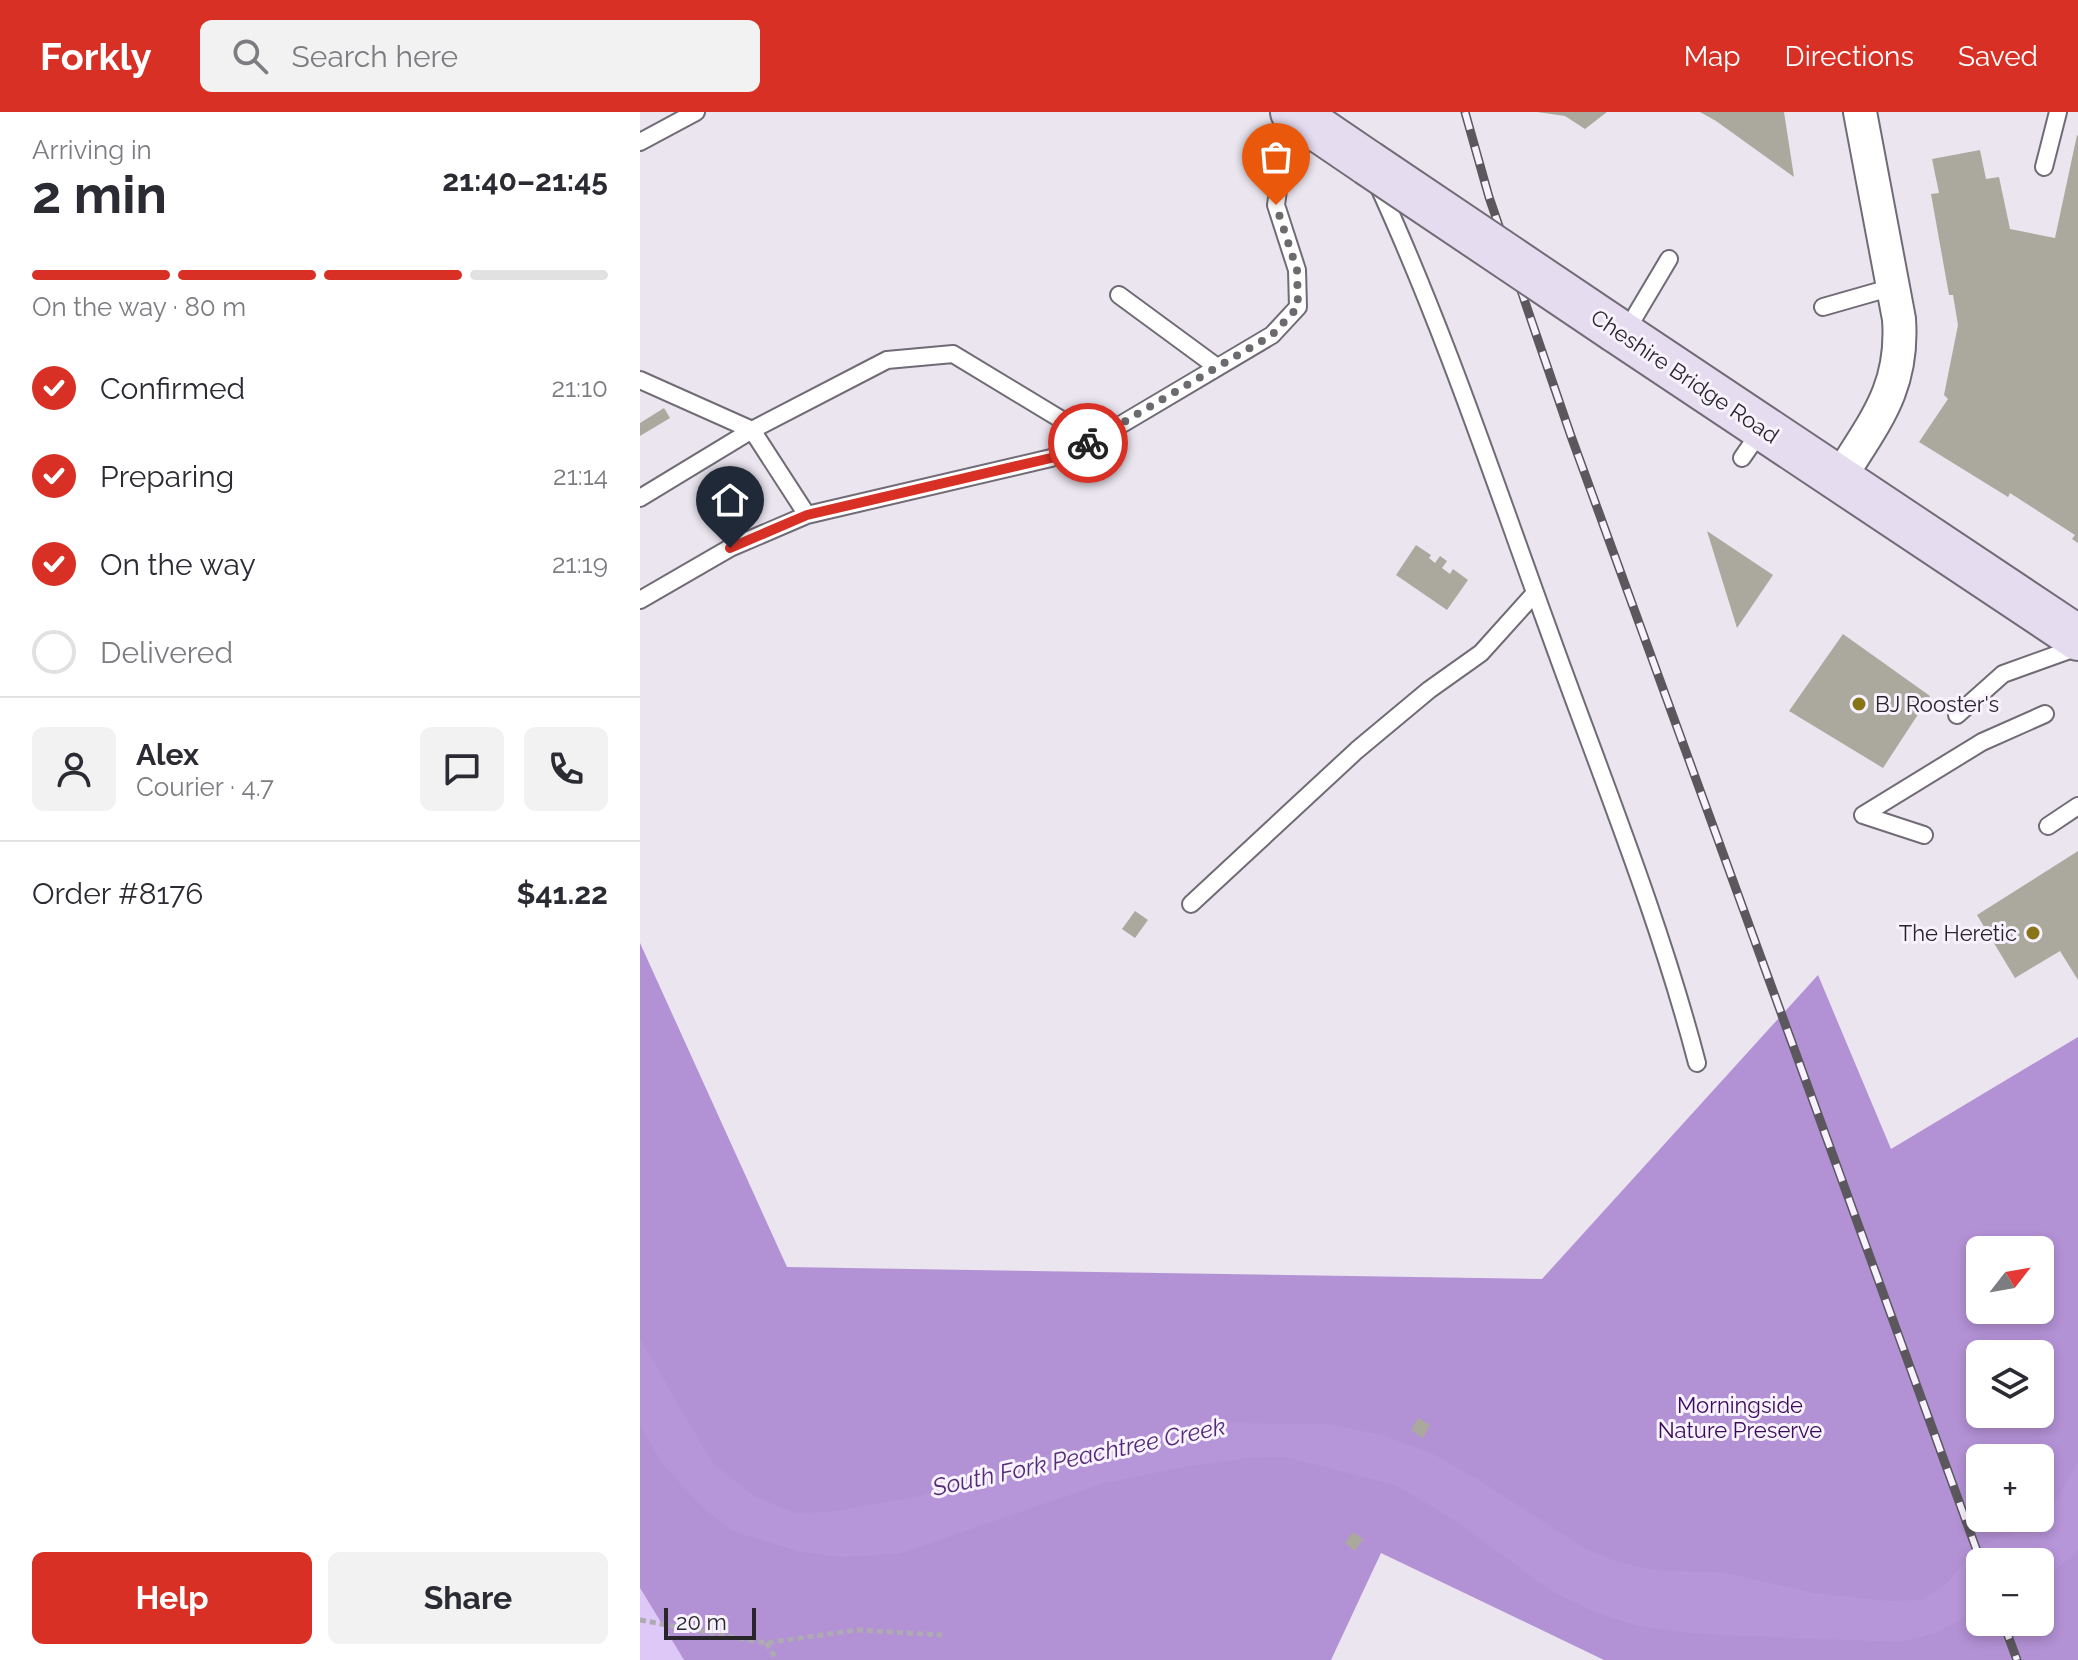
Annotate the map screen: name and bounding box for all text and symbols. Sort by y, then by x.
search box [200,20,760,92]
text: Forkly [40,34,152,79]
icon: search [228,34,272,78]
text: Search here [292,39,458,74]
text: Map [1684,40,1741,73]
text: Directions [1785,40,1914,73]
text: Saved [1958,40,2038,73]
pin [1242,123,1310,205]
text: Arriving in [32,135,152,165]
icon: bag [1254,135,1298,179]
text: 21:40–21:45 [442,163,608,198]
text: 2 min [32,164,167,225]
text: On the way · 80 m [32,292,246,322]
street label: Cheshire Bridge Road [1586,304,1784,448]
icon: check [32,366,76,410]
text: Confirmed [100,371,245,406]
text: 21:10 [551,373,608,403]
courier [1048,403,1128,483]
icon: bike [1066,421,1110,465]
icon: check [32,454,76,498]
text: Preparing [100,459,234,494]
text: 21:14 [553,461,608,491]
pin [696,466,764,548]
icon: home [708,478,752,522]
icon: check [32,542,76,586]
text: On the way [100,547,256,582]
text: 21:19 [552,549,608,579]
text: Delivered [100,635,233,670]
place label: BJ Rooster's [1875,691,1999,717]
marker: BJ Rooster's [1850,695,1868,713]
button: person [32,727,116,811]
button: chat [420,727,504,811]
button: phone [524,727,608,811]
text: Alex [136,737,199,772]
text: Courier · 4.7 [136,772,274,802]
text: Order #8176 [32,876,203,911]
text: $41.22 [516,876,608,911]
place label: The Heretic [1899,920,2017,946]
marker: The Heretic [2024,924,2042,942]
north arrow [1966,1236,2054,1324]
map controls [1966,1236,2054,1636]
button: layers [1966,1340,2054,1428]
park label: Morningside Nature Preserve [1658,1392,1822,1443]
water label: South Fork Peachtree Creek [929,1411,1228,1502]
button: + [1966,1444,2054,1532]
button: − [1966,1548,2054,1636]
button: Help [32,1552,312,1644]
button: Share [328,1552,608,1644]
scale bar [664,1604,756,1640]
text: 20 m [676,1609,727,1635]

